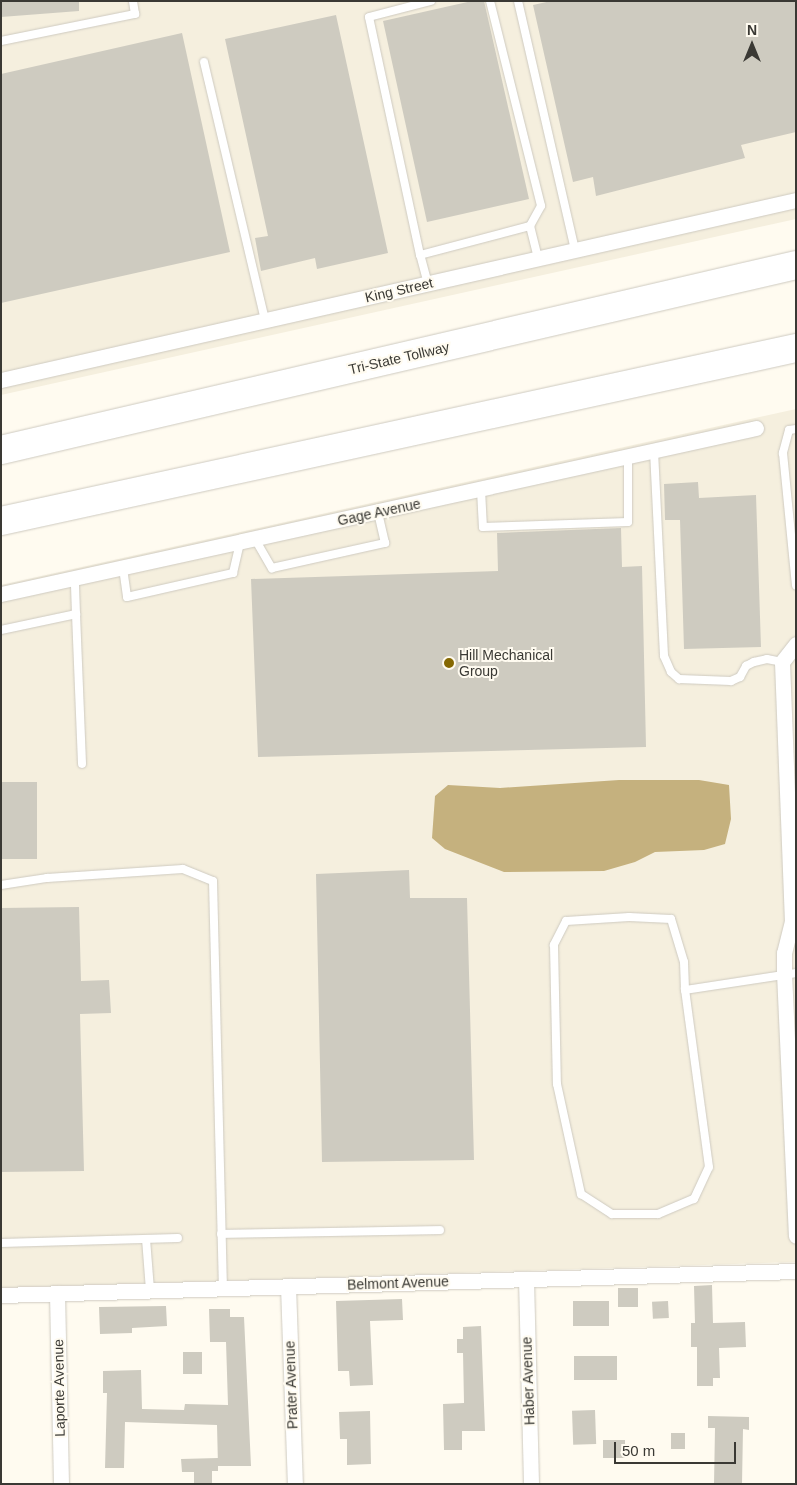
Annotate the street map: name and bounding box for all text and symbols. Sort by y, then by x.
north arrow [727,20,777,70]
text: N [747,22,757,38]
street label: King Street [363,274,435,306]
street label: Tri-State Tollway [347,338,451,378]
street label: Gage Avenue [336,495,422,529]
place label: Hill Mechanical Group [459,647,553,680]
marker: Hill Mechanical Group [443,657,455,669]
street label: Belmont Avenue [346,1273,450,1293]
street label: Haber Avenue [518,1336,538,1426]
street label: Laporte Avenue [50,1339,68,1437]
street label: Prater Avenue [281,1340,301,1430]
scale bar [617,1432,740,1464]
text: 50 m [622,1442,655,1459]

